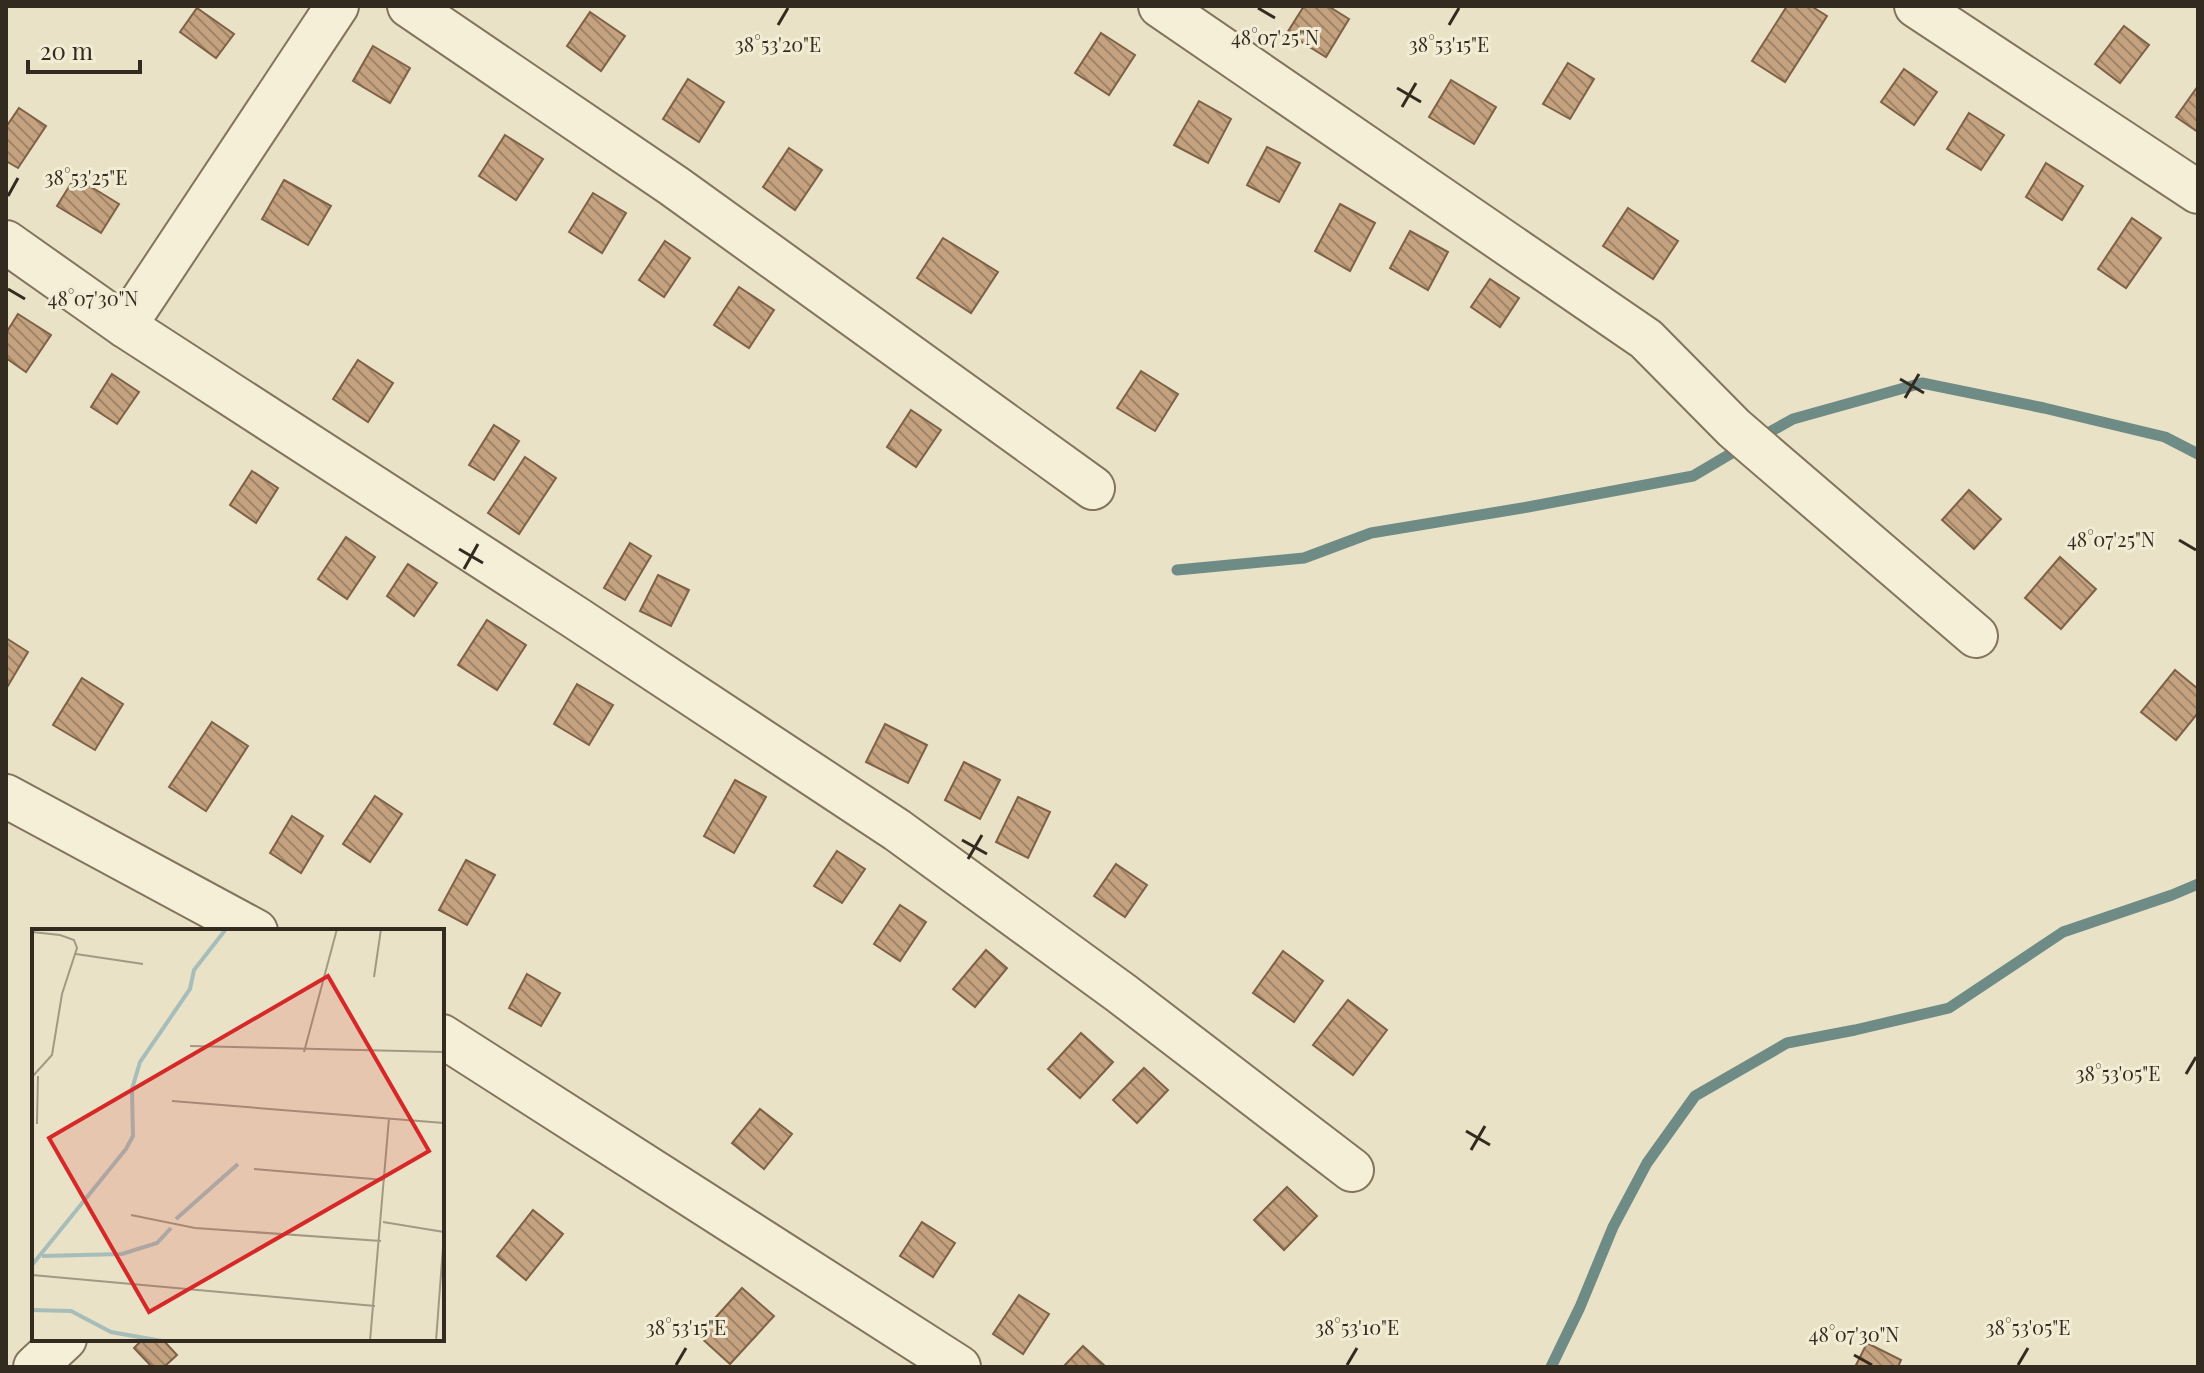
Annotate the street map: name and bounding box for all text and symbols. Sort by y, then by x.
text: 48°07'25"N [1231,23,1319,50]
scale bar [28,24,140,74]
text: 38°53'20"E [735,30,821,57]
text: 38°53'15"E [1409,30,1489,57]
text: 20 m [40,34,93,66]
text: 38°53'25"E [45,163,127,190]
text: 48°07'30"N [48,284,138,311]
text: 48°07'25"N [2067,525,2155,552]
inset map [32,929,444,1341]
text: 38°53'05"E [2076,1059,2160,1086]
text: 38°53'15"E [646,1313,726,1340]
text: 38°53'10"E [1315,1313,1399,1340]
text: 38°53'05"E [1986,1313,2070,1340]
text: 48°07'30"N [1809,1320,1899,1347]

